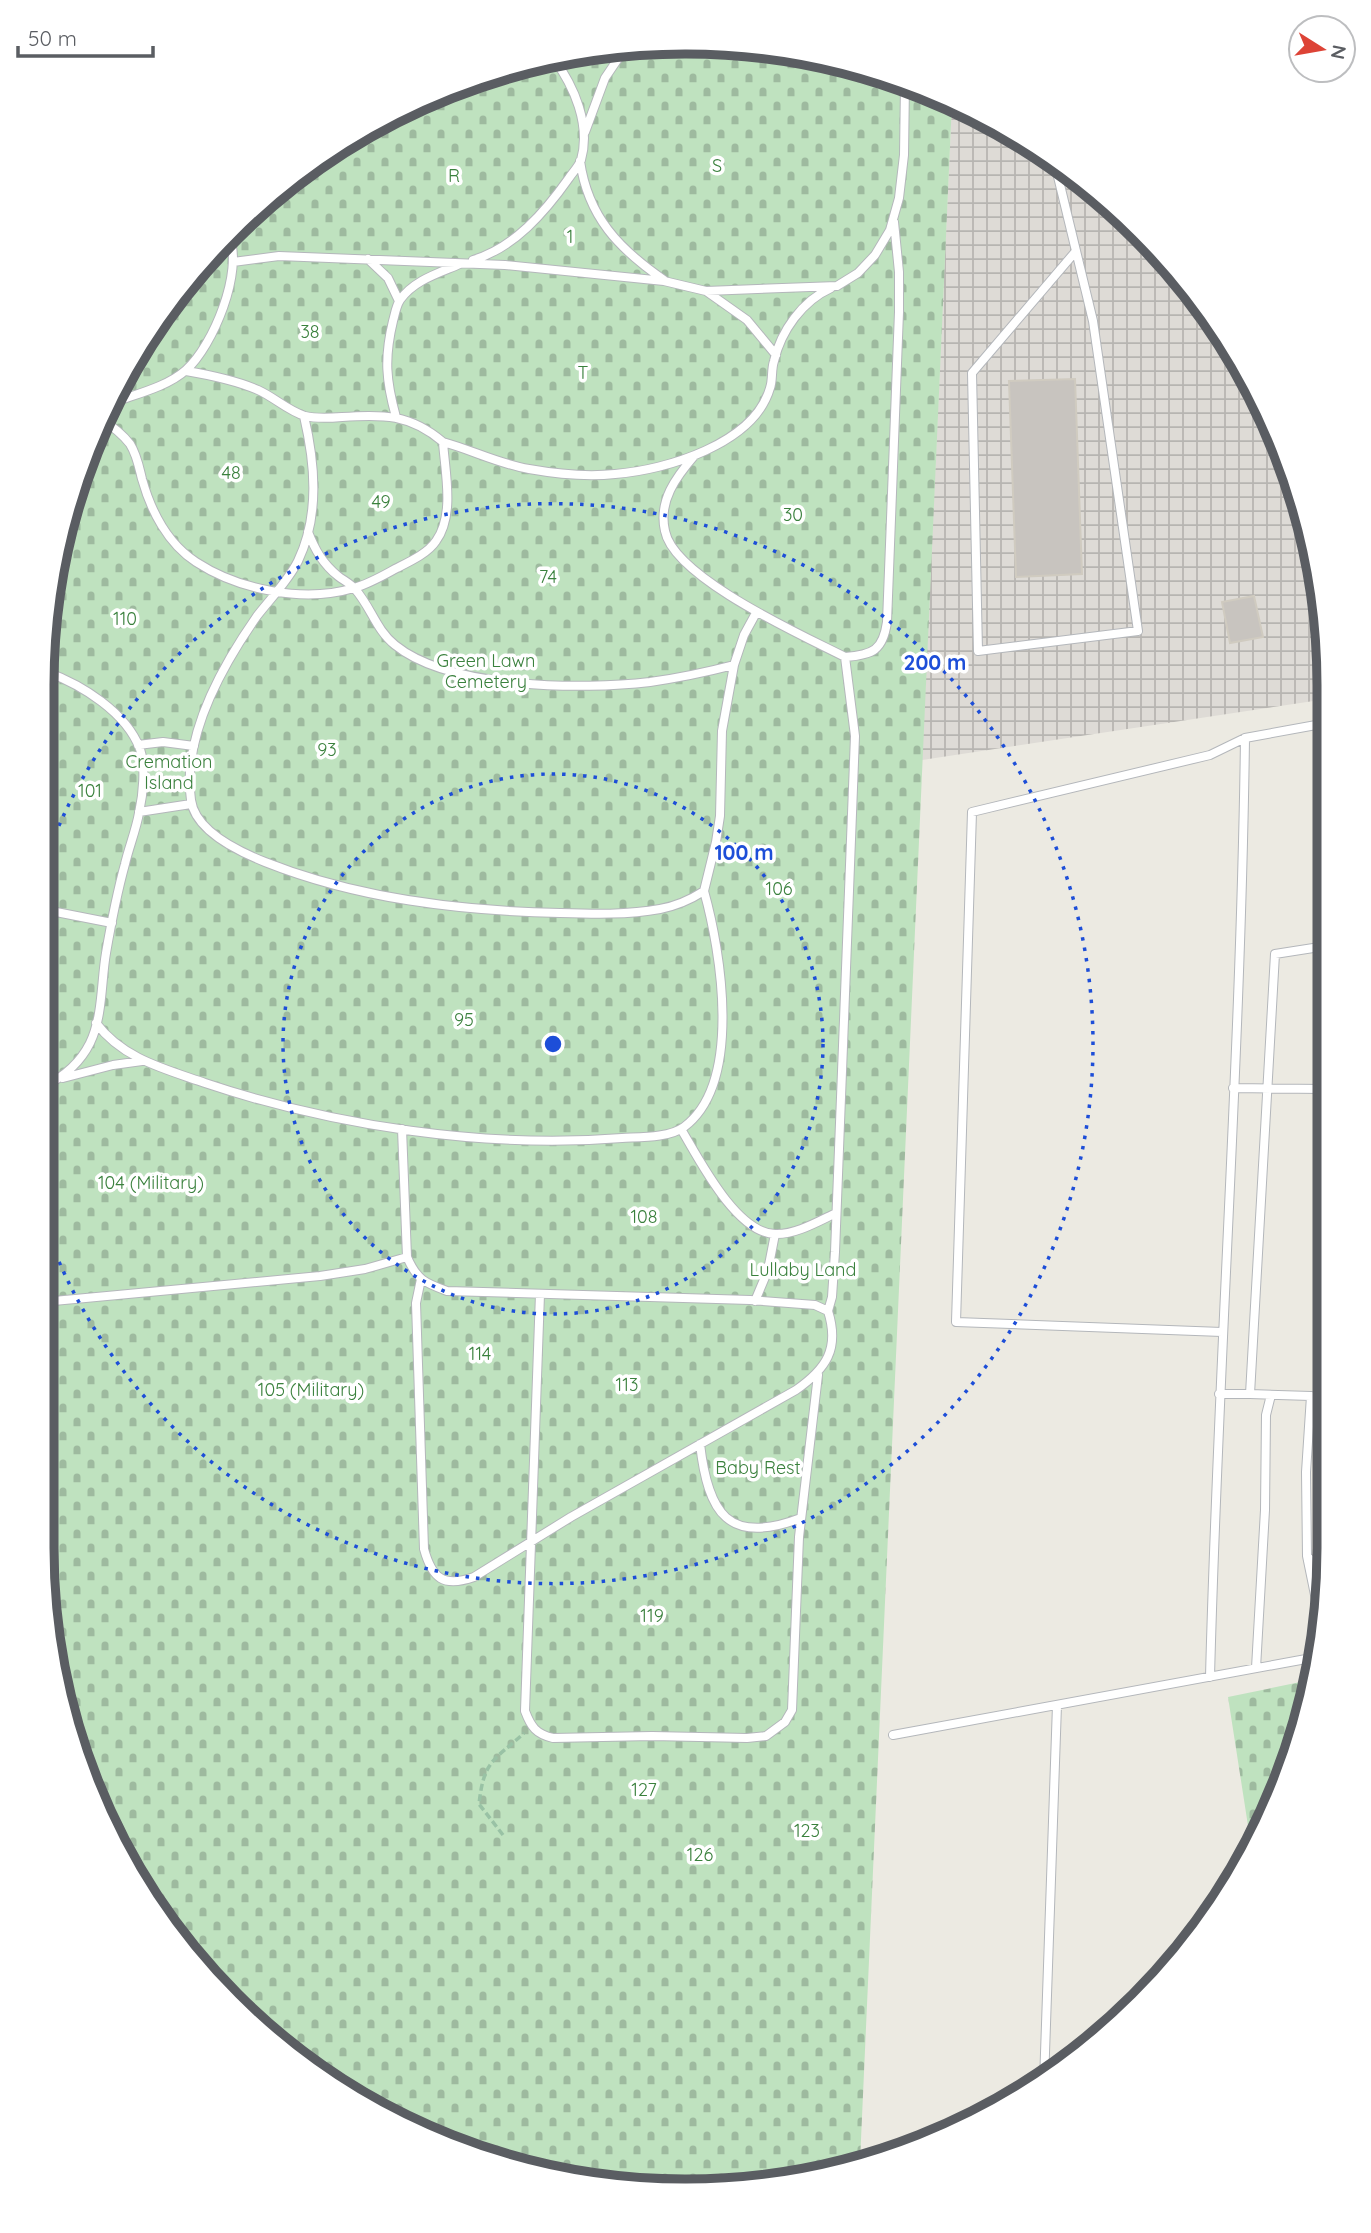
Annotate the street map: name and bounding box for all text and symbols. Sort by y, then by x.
scale bar [18,14,152,58]
north arrow [1287,14,1357,84]
text: 50 m [28,25,77,51]
text: N [1326,43,1352,61]
park label: S [712,154,722,177]
park label: R [448,164,460,187]
park label: 1 [567,225,573,248]
park label: 38 [300,320,320,343]
park label: T [578,361,589,384]
park label: 48 [221,461,241,484]
park label: 49 [371,490,391,513]
park label: 30 [783,503,803,526]
park label: 74 [539,565,557,588]
park label: 110 [113,607,137,630]
park label: Green Lawn Cemetery [436,649,536,693]
text: 200 m [904,649,966,675]
park label: 93 [317,738,337,761]
park label: Cremation Island [125,750,213,794]
park label: 101 [78,779,102,802]
text: 100 m [714,839,774,865]
park label: 106 [765,877,793,900]
park label: 95 [454,1008,474,1031]
centre of rings [541,1032,565,1056]
park label: 104 (Military) [98,1171,204,1194]
park label: 108 [630,1205,658,1228]
park label: Lullaby Land [750,1258,856,1281]
park label: 114 [469,1342,491,1365]
park label: 113 [616,1373,638,1396]
park label: 105 (Military) [258,1378,364,1401]
park label: Baby Rest [715,1456,801,1479]
park label: 119 [640,1604,664,1627]
park label: 127 [631,1778,657,1801]
park label: 123 [794,1819,820,1842]
park label: 126 [687,1843,713,1866]

